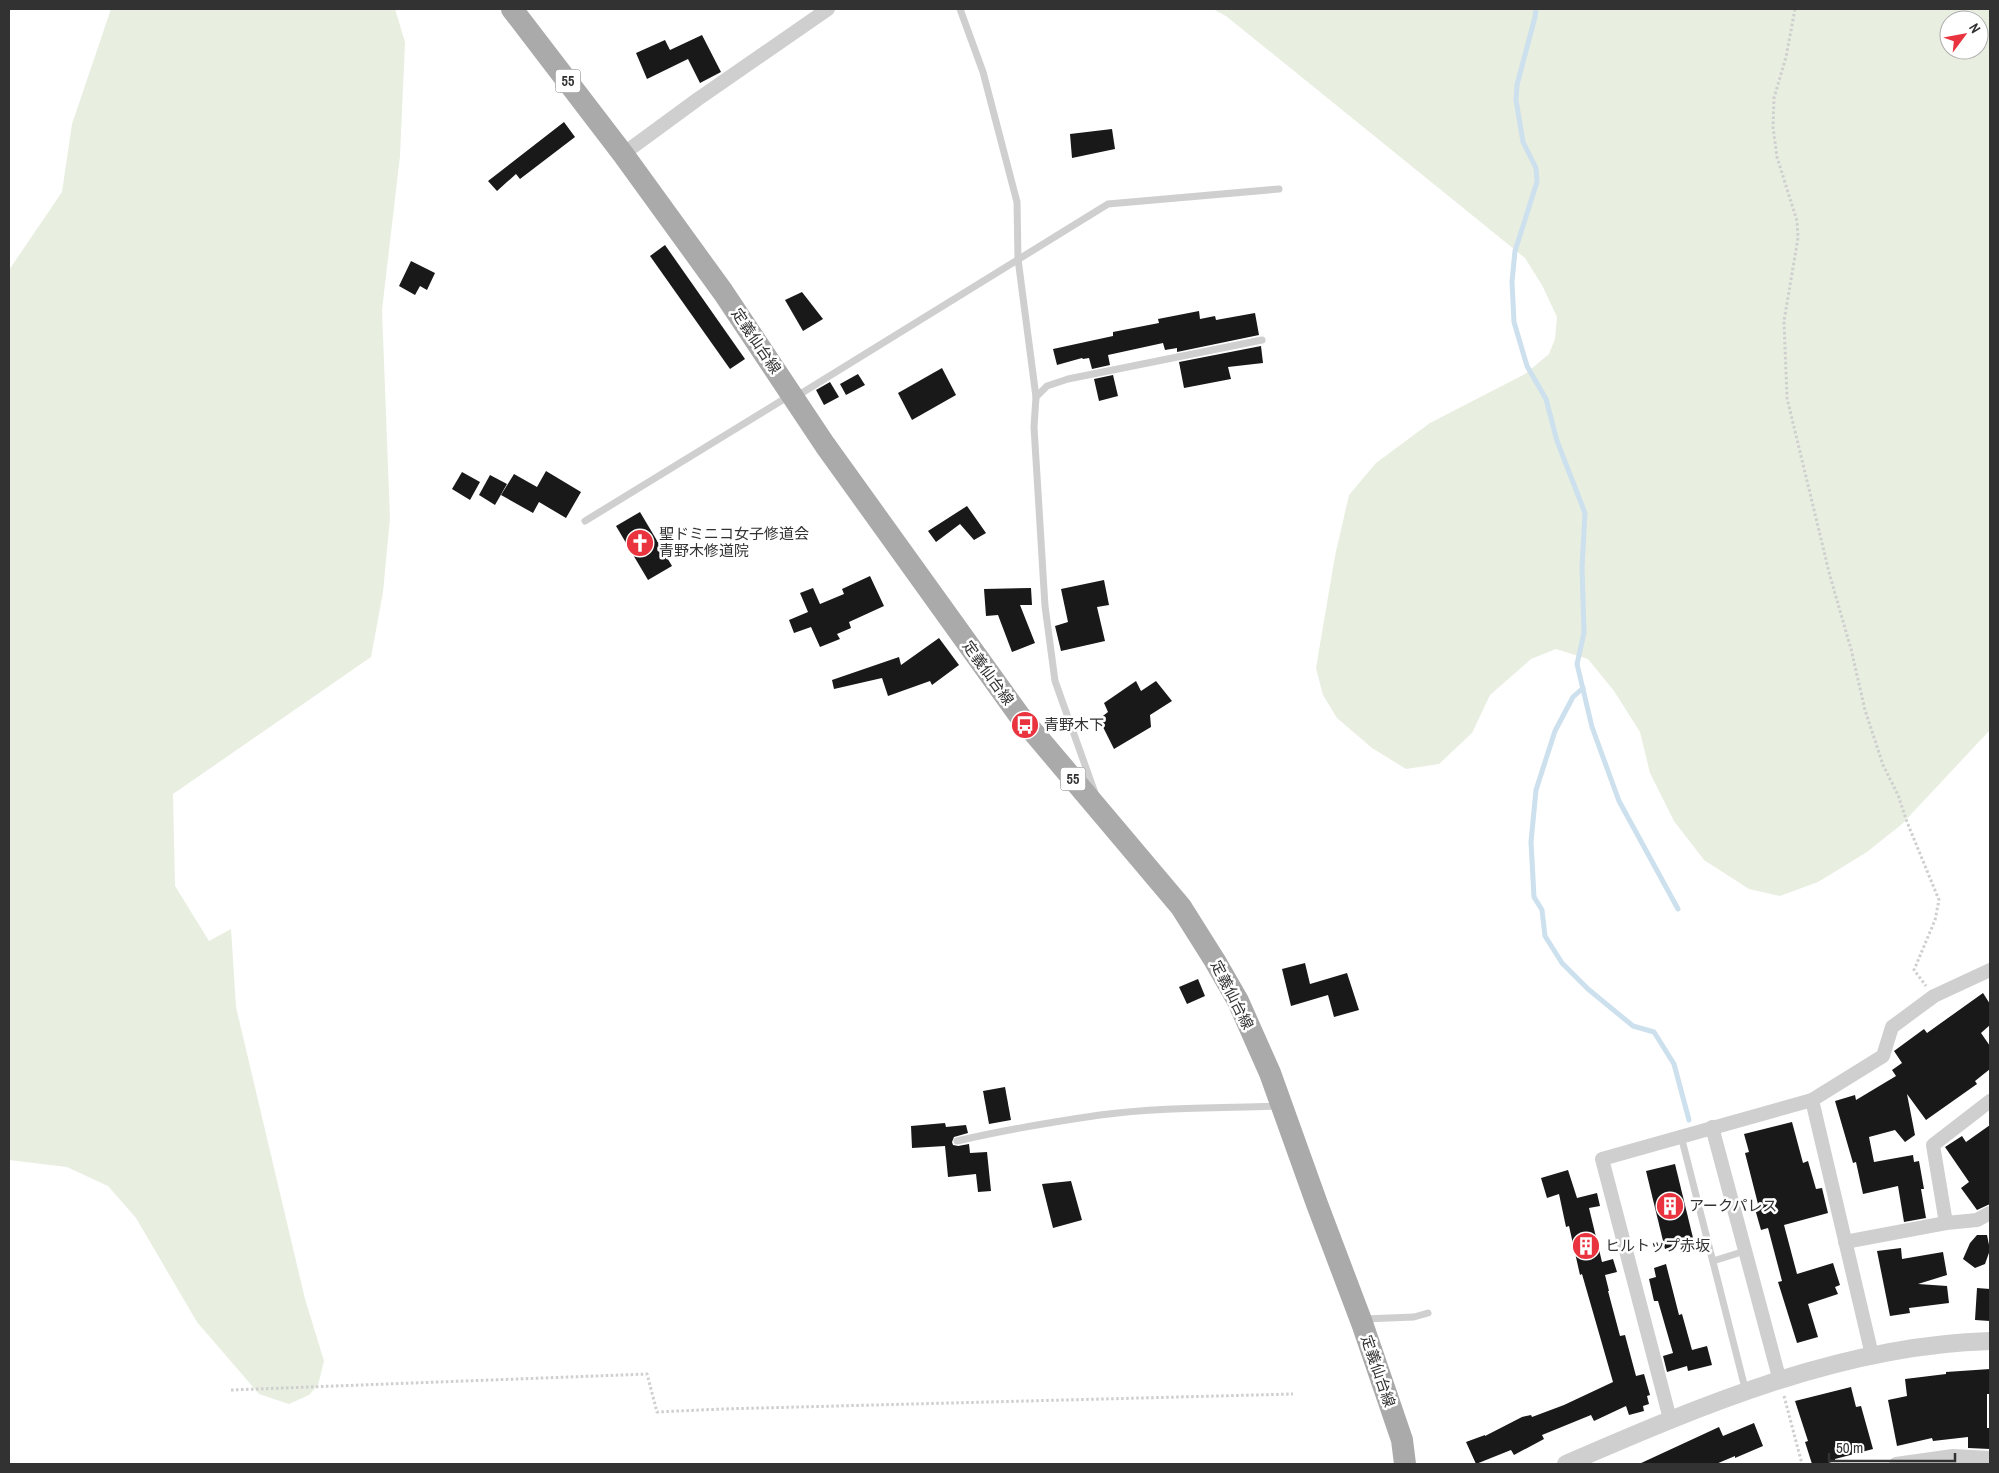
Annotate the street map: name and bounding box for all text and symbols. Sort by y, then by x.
north arrow [1939,10,1989,60]
text: N [1965,20,1985,36]
road number: 55 [556,70,580,92]
street label: 定義仙台線 [727,304,786,378]
place label: 聖ドミニコ女子修道会 青野木修道院 [659,523,809,561]
church icon: 聖ドミニコ女子修道会 青野木修道院 [625,528,655,558]
street label: 定義仙台線 [958,636,1019,709]
bus stop icon: 青野木下 [1010,710,1040,740]
place label: 青野木下 [1044,714,1104,735]
road number: 55 [1060,768,1086,791]
street label: 定義仙台線 [1206,957,1259,1033]
building icon: アークパレス [1655,1191,1685,1221]
place label: アークパレス [1689,1195,1777,1216]
building icon: ヒルトップ赤坂 [1571,1231,1601,1261]
place label: ヒルトップ赤坂 [1605,1235,1710,1256]
street label: 定義仙台線 [1356,1332,1401,1410]
scale bar [1829,1430,1955,1462]
text: 50 m [1836,1437,1863,1458]

